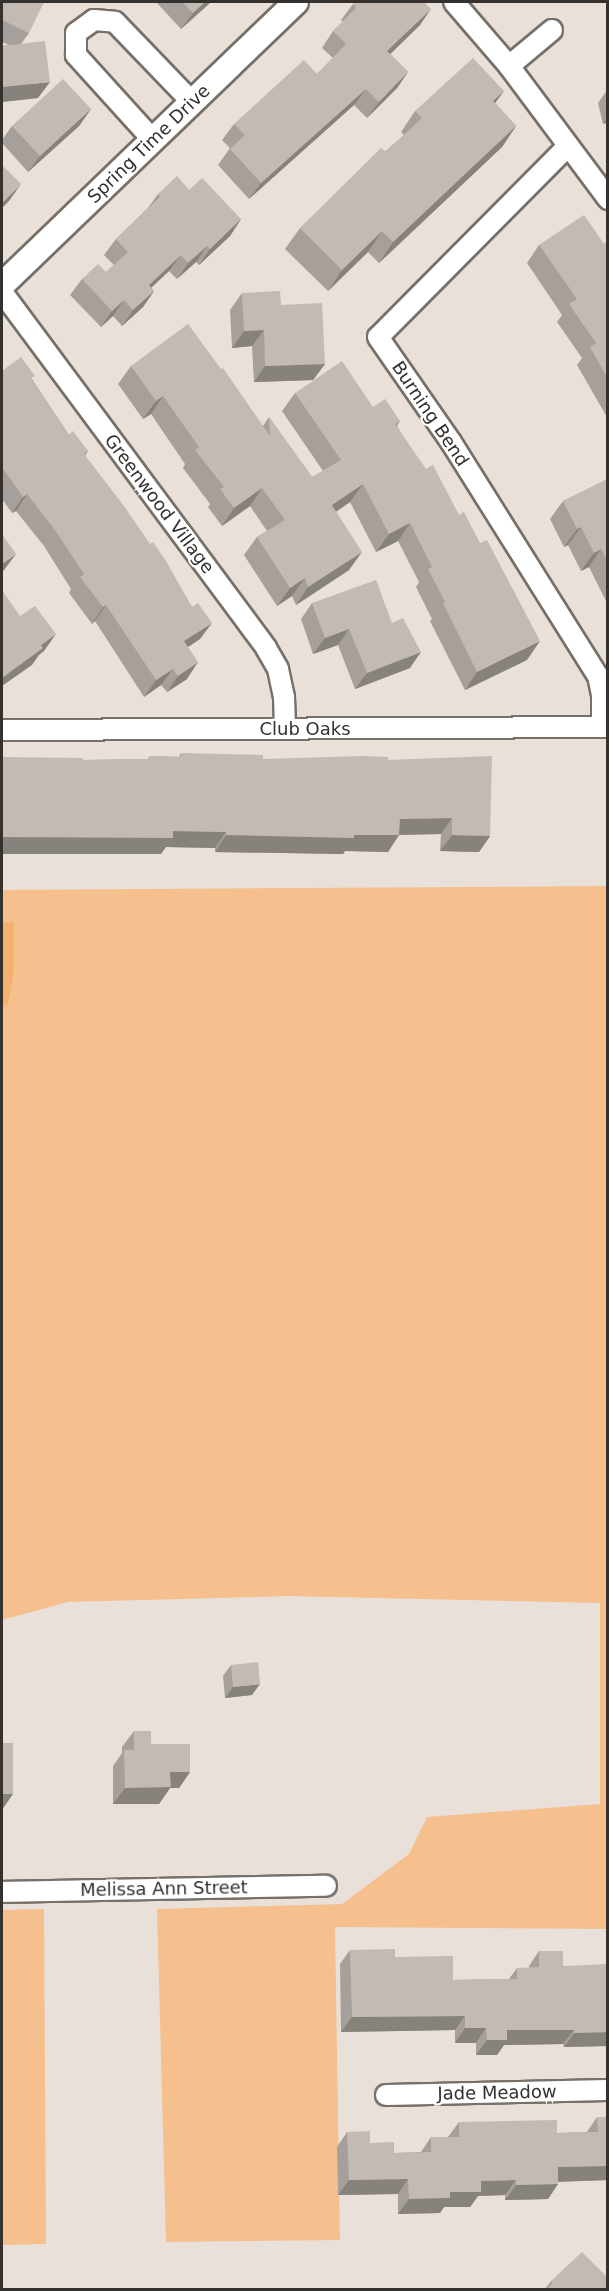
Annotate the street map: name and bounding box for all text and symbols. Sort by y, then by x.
street label: Spring Time Drive [83,80,215,208]
street label: Burning Bend [387,357,473,471]
street label: Greenwood Village [100,430,218,578]
street label: Club Oaks [259,718,351,740]
street label: Melissa Ann Street [80,1877,248,1901]
street label: Jade Meadow [437,2081,557,2105]

